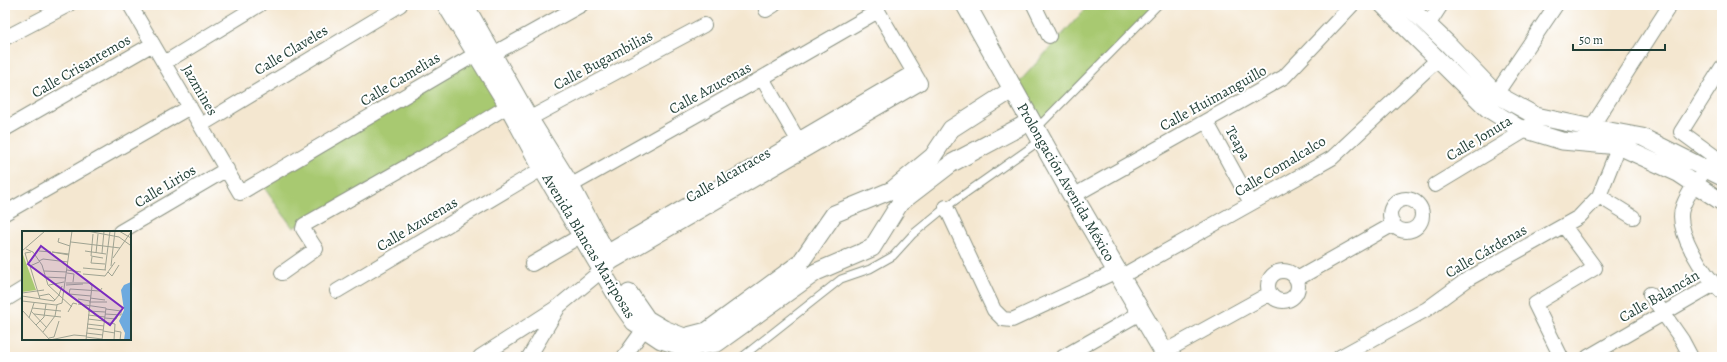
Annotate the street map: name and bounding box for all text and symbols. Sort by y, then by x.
street label: Calle Claveles [250,20,332,80]
street label: Calle Bugambilias [550,25,656,95]
scale bar [1573,26,1665,52]
street label: Calle Crisantemos [28,29,134,103]
text: 50 m [1579,32,1603,48]
street label: Calle Camelias [356,47,444,111]
street label: Calle Azucenas [665,57,755,119]
street label: Calle Huimanguillo [1156,60,1270,136]
street label: Jazmines [177,61,223,119]
street label: Prolongación Avenida México [1012,99,1120,265]
street label: Calle Jonuta [1442,111,1516,165]
street label: Teapa [1221,122,1255,164]
street label: Calle Comalcalco [1230,131,1330,201]
street label: Calle Alcatraces [682,143,774,207]
street label: Calle Lirios [130,160,200,212]
street label: Avenida Blancas Mariposas [537,169,640,322]
street label: Calle Azucenas [373,192,461,256]
street label: Calle Cárdenas [1441,219,1531,283]
inset map [22,231,131,340]
street label: Calle Balancán [1615,265,1703,327]

